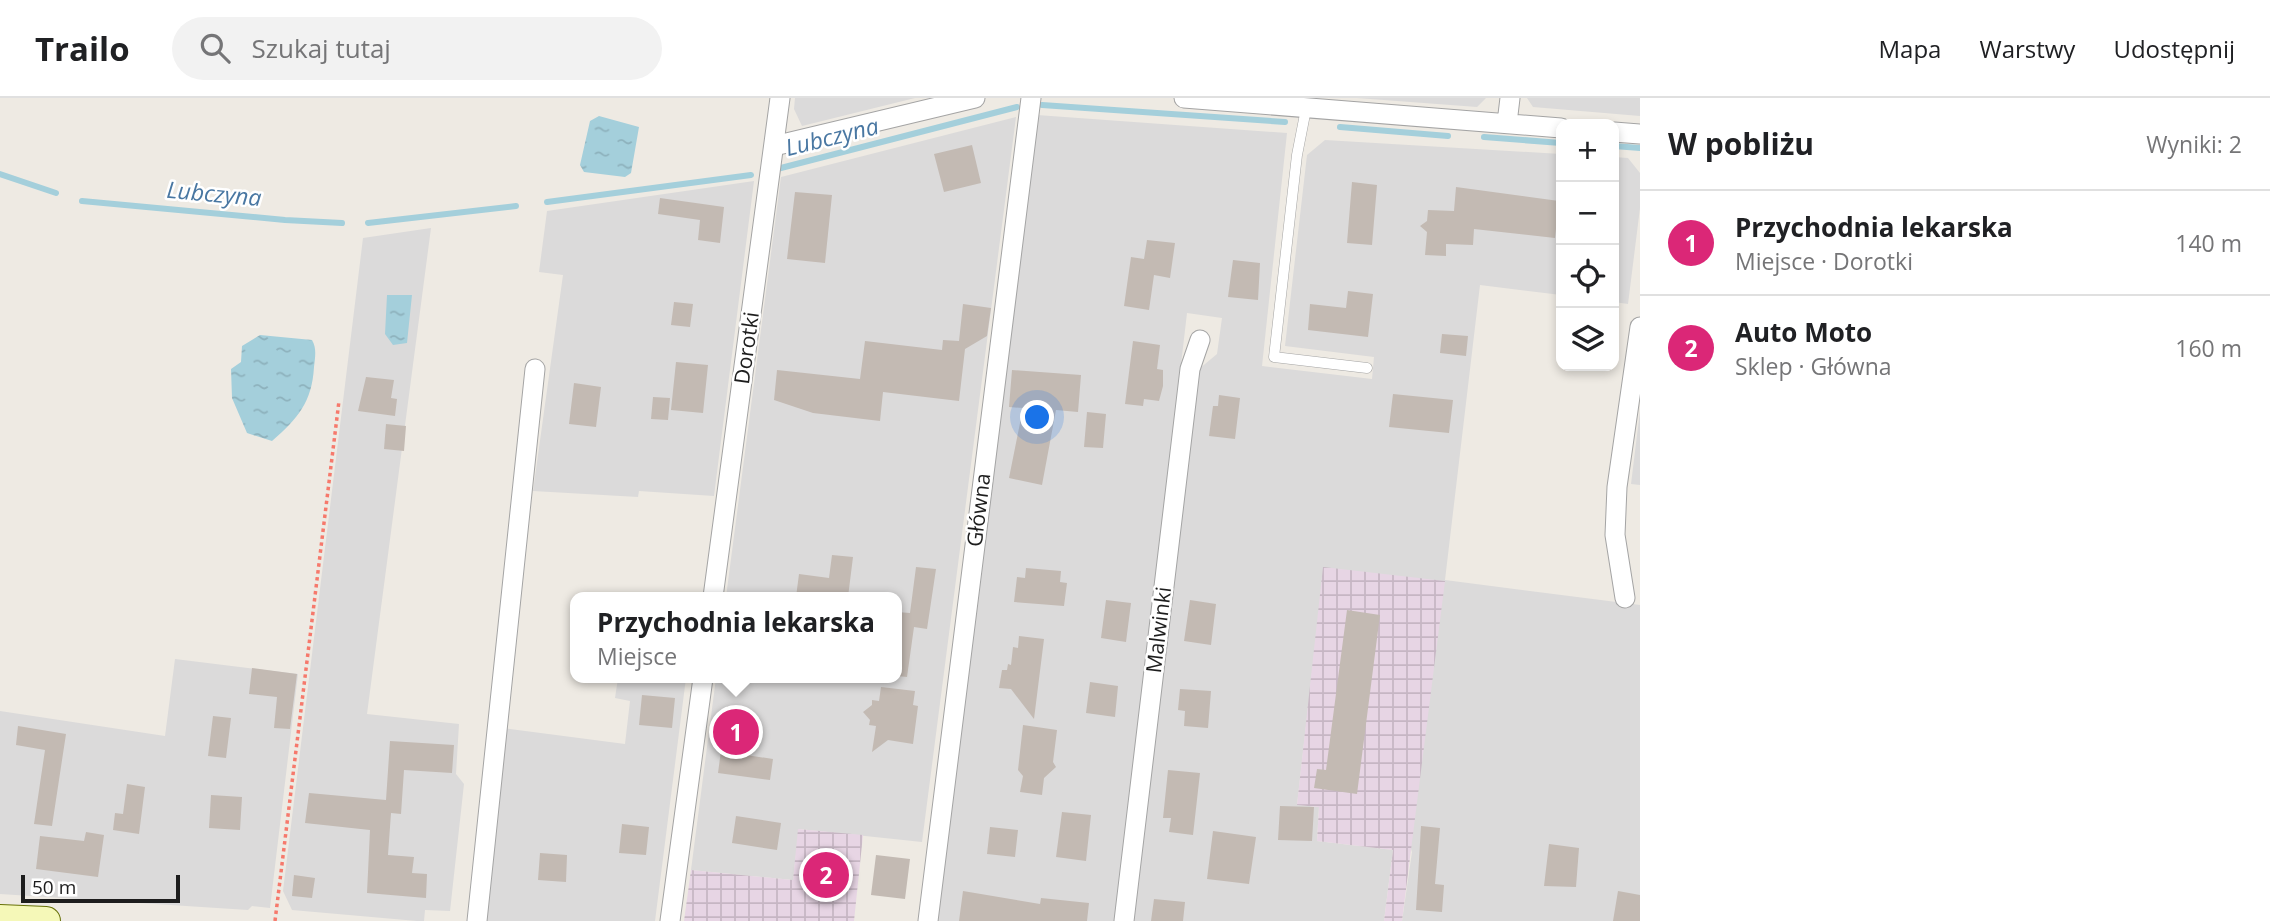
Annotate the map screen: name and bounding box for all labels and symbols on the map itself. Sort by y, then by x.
water label: Lubczyna [782,109,882,163]
water label: Lubczyna [165,173,263,213]
street label: Dorotki [727,310,765,386]
your location [1020,400,1054,434]
street label: Główna [960,471,996,548]
street label: Malwinki [1139,585,1177,675]
pin: 1 [713,706,759,758]
pin: 2 [803,849,849,901]
scale bar [21,872,180,904]

